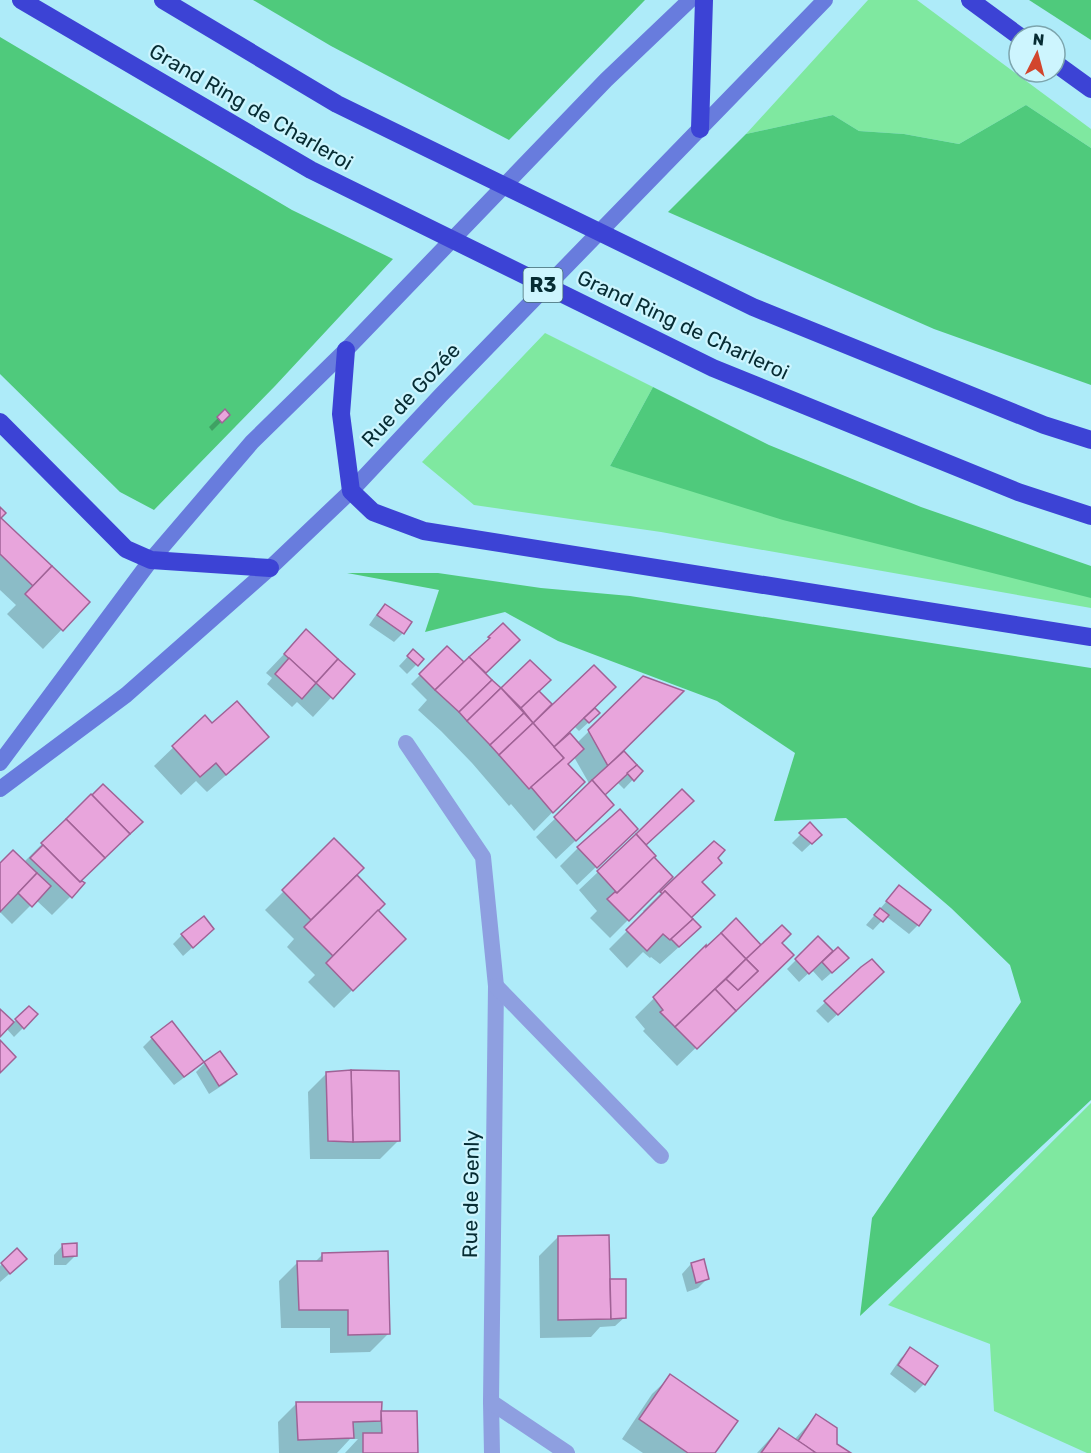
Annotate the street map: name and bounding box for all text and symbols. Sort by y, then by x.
north arrow [1007,24,1067,84]
text: N [1032,30,1045,50]
street label: Grand Ring de Charleroi [145,38,357,175]
street label: Grand Ring de Charleroi [573,264,793,385]
road number: R3 [524,268,562,302]
street label: Rue de Gozée [356,337,465,452]
street label: Rue de Genly [457,1129,484,1258]

